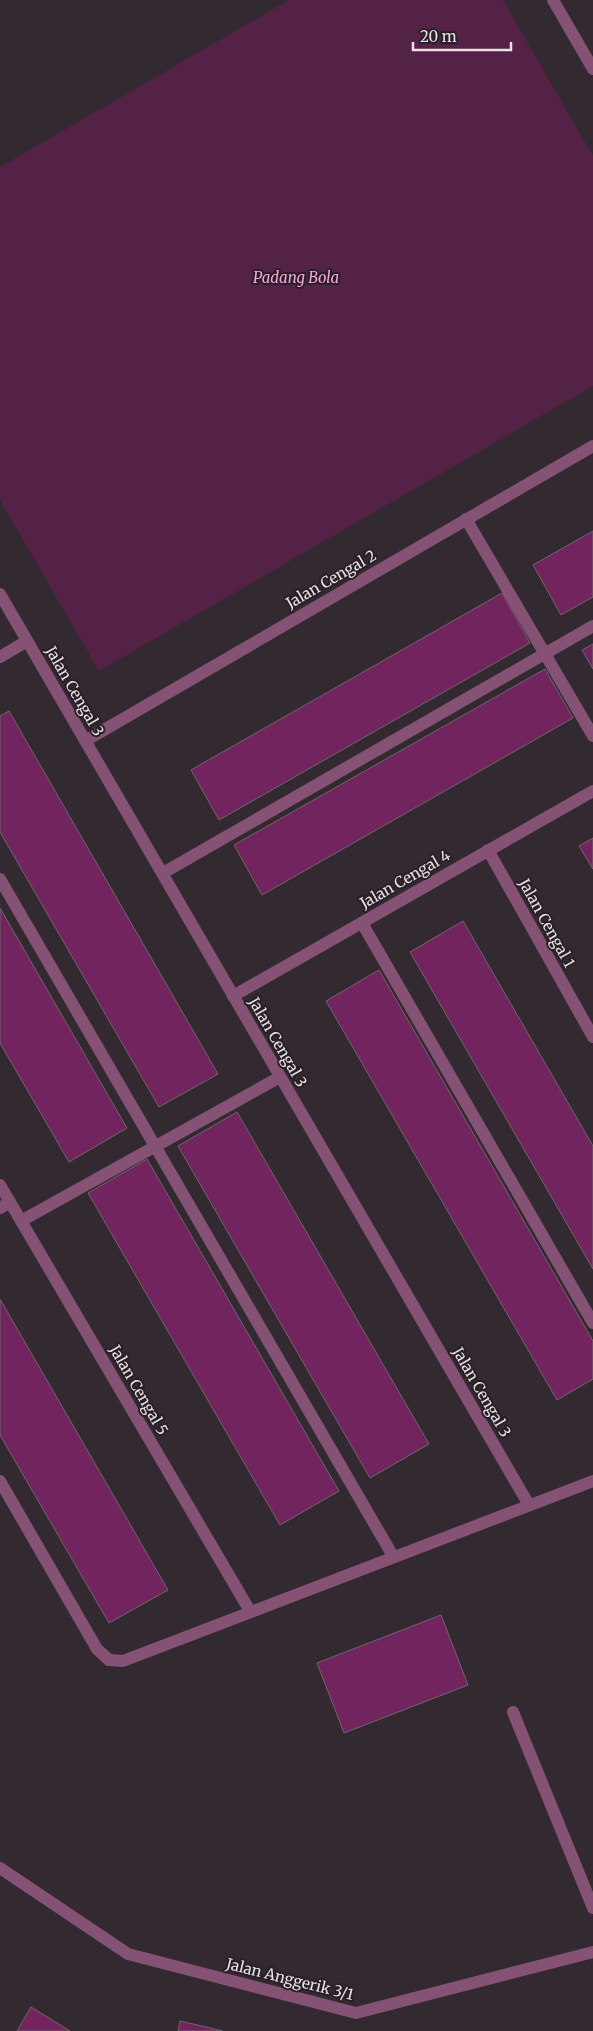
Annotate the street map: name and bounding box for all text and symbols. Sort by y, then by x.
scale bar [413,20,510,52]
text: 20 m [420,27,457,46]
park label: Padang Bola [253,268,339,287]
street label: Jalan Cengal 2 [282,545,380,613]
street label: Jalan Cengal 3 [41,642,108,739]
street label: Jalan Cengal 4 [356,845,454,913]
street label: Jalan Cengal 1 [514,874,579,971]
street label: Jalan Cengal 3 [244,993,311,1090]
street label: Jalan Cengal 5 [105,1341,172,1438]
street label: Jalan Cengal 3 [448,1343,515,1440]
street label: Jalan Anggerik 3/1 [223,1954,356,2004]

